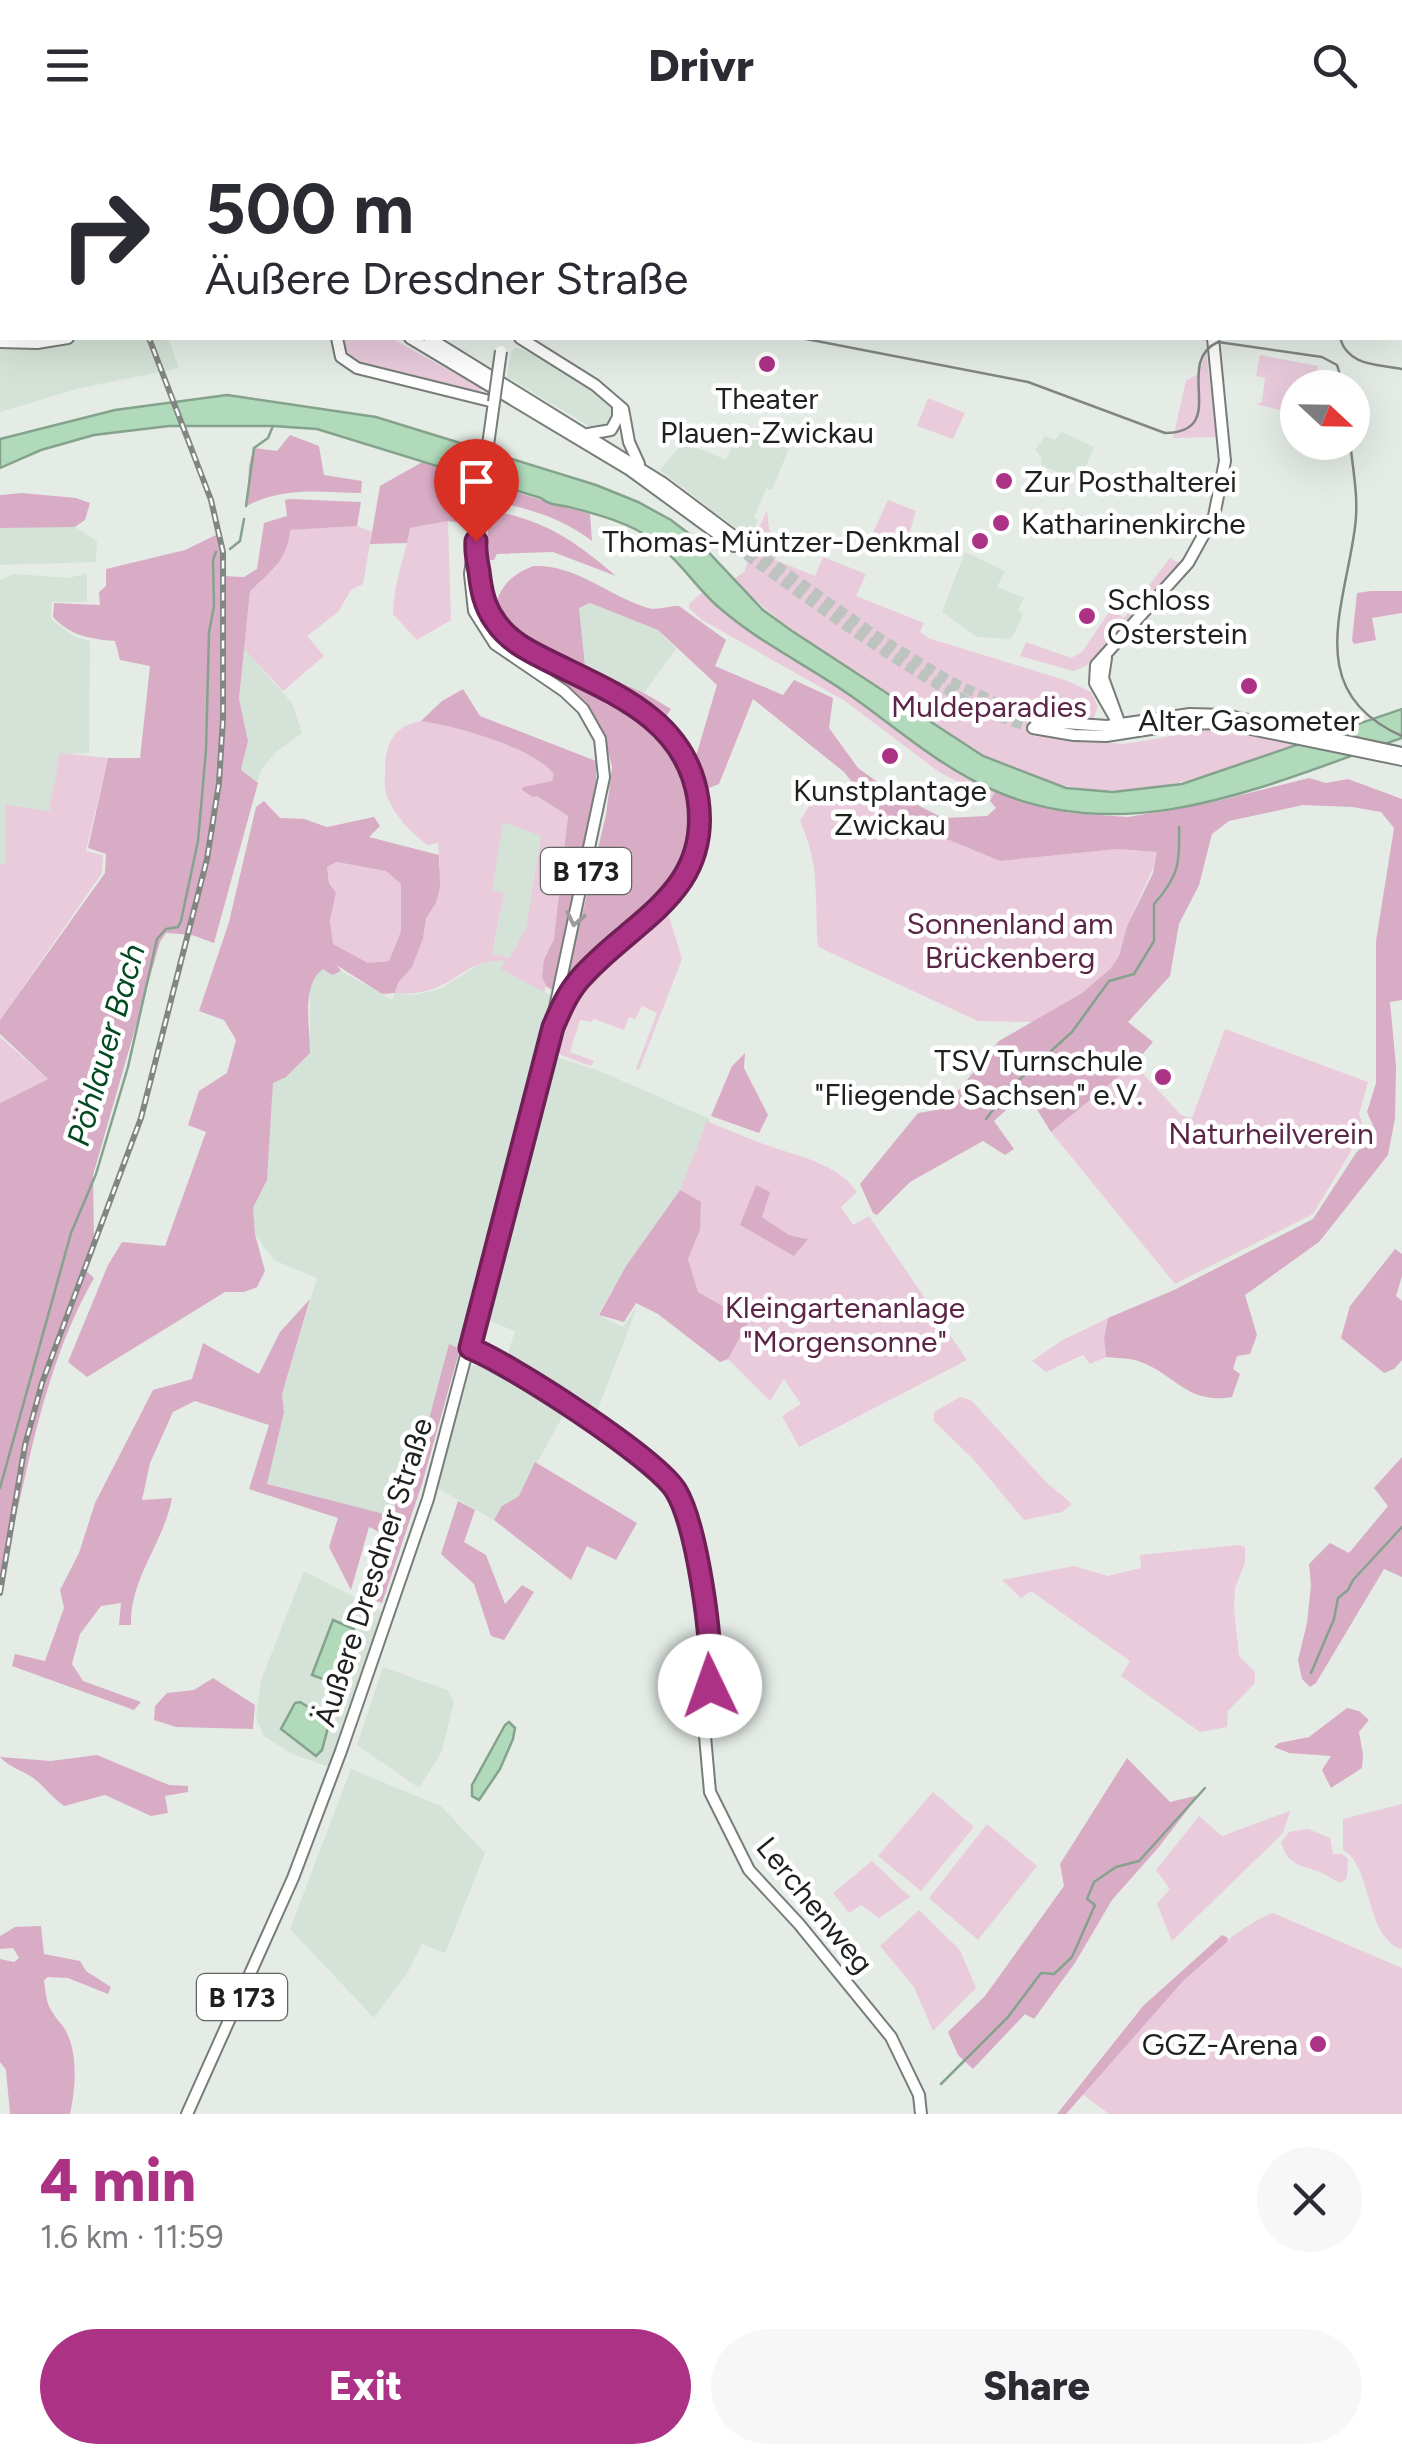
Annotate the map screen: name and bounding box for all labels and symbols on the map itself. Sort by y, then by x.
marker: Theater Plauen-Zwickau [756,353,778,375]
north arrow [1280,370,1370,460]
place label: Theater Plauen-Zwickau [660,380,874,451]
pin [434,439,519,542]
place label: Zur Posthalterei [1024,463,1237,500]
marker: Zur Posthalterei [993,470,1015,492]
place label: Katharinenkirche [1021,505,1246,542]
marker: Katharinenkirche [990,512,1012,534]
place label: Thomas-Müntzer-Denkmal [602,523,960,560]
marker: Thomas-Müntzer-Denkmal [969,530,991,552]
place label: Schloss Osterstein [1107,581,1247,652]
marker: Schloss Osterstein [1076,605,1098,627]
marker: Alter Gasometer [1238,675,1260,697]
park label: Muldeparadies [891,688,1087,725]
place label: Alter Gasometer [1138,702,1360,739]
marker: Kunstplantage Zwickau [879,745,901,767]
place label: Kunstplantage Zwickau [793,772,987,843]
road number: B 173 [541,848,631,894]
park label: Sonnenland am Brückenberg [907,905,1113,976]
one-way arrow [566,911,587,928]
water label: Pöhlauer Bach [59,940,153,1150]
place label: TSV Turnschule "Fliegende Sachsen" e.V. [815,1042,1143,1113]
marker: TSV Turnschule "Fliegende Sachsen" e.V. [1152,1066,1174,1088]
park label: Naturheilverein [1168,1115,1374,1152]
park label: Kleingartenanlage "Morgensonne" [725,1289,965,1360]
street label: Äußere Dresdner Straße [306,1413,440,1731]
position arrow [658,1634,762,1738]
street label: Lerchenweg [749,1829,881,1981]
road number: B 173 [197,1974,287,2020]
place label: GGZ-Arena [1142,2026,1298,2063]
marker: GGZ-Arena [1307,2033,1329,2055]

